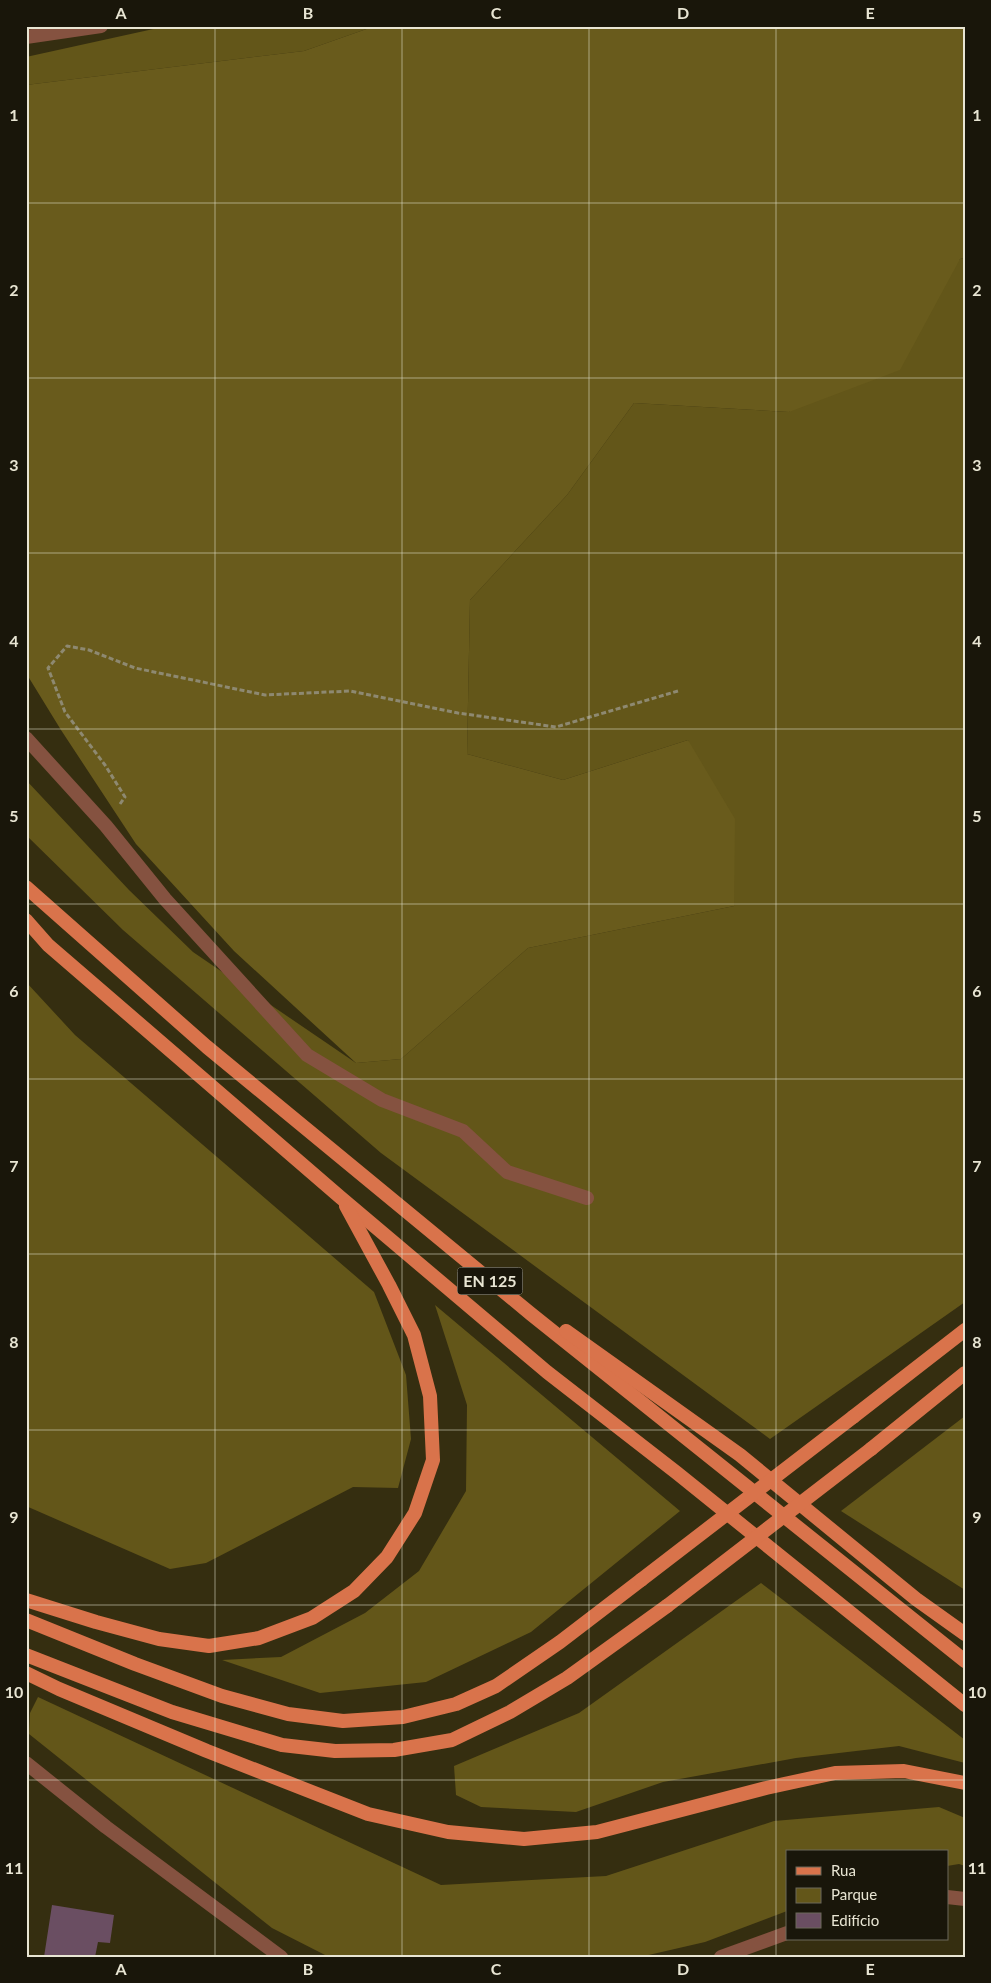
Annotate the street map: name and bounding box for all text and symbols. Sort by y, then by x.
text: A [114,3,127,22]
text: B [303,3,313,22]
text: C [491,3,502,22]
text: D [677,3,689,22]
text: E [865,3,875,22]
text: 1 [9,105,19,124]
text: 1 [972,105,982,124]
text: 2 [9,280,19,299]
text: 2 [972,280,982,299]
text: 3 [9,455,19,474]
text: 3 [972,455,982,474]
text: 4 [9,631,19,650]
text: 4 [972,631,982,650]
text: 5 [9,806,19,825]
text: 5 [972,806,982,825]
text: 6 [9,981,19,1000]
text: 6 [972,981,982,1000]
text: 7 [9,1156,19,1175]
text: 7 [972,1156,982,1175]
road number: EN 125 [458,1268,522,1294]
text: 8 [9,1332,19,1351]
text: 8 [972,1332,982,1351]
text: 9 [9,1507,19,1526]
text: 9 [972,1507,982,1526]
text: 10 [5,1682,23,1701]
text: 10 [968,1682,986,1701]
legend [786,1850,948,1940]
text: 11 [5,1858,23,1877]
text: 11 [968,1858,986,1877]
text: Rua [831,1861,856,1879]
text: Parque [831,1885,877,1903]
text: Edifício [831,1911,879,1929]
text: A [114,1959,127,1978]
text: B [303,1959,313,1978]
text: C [491,1959,502,1978]
text: D [677,1959,689,1978]
text: E [865,1959,875,1978]

